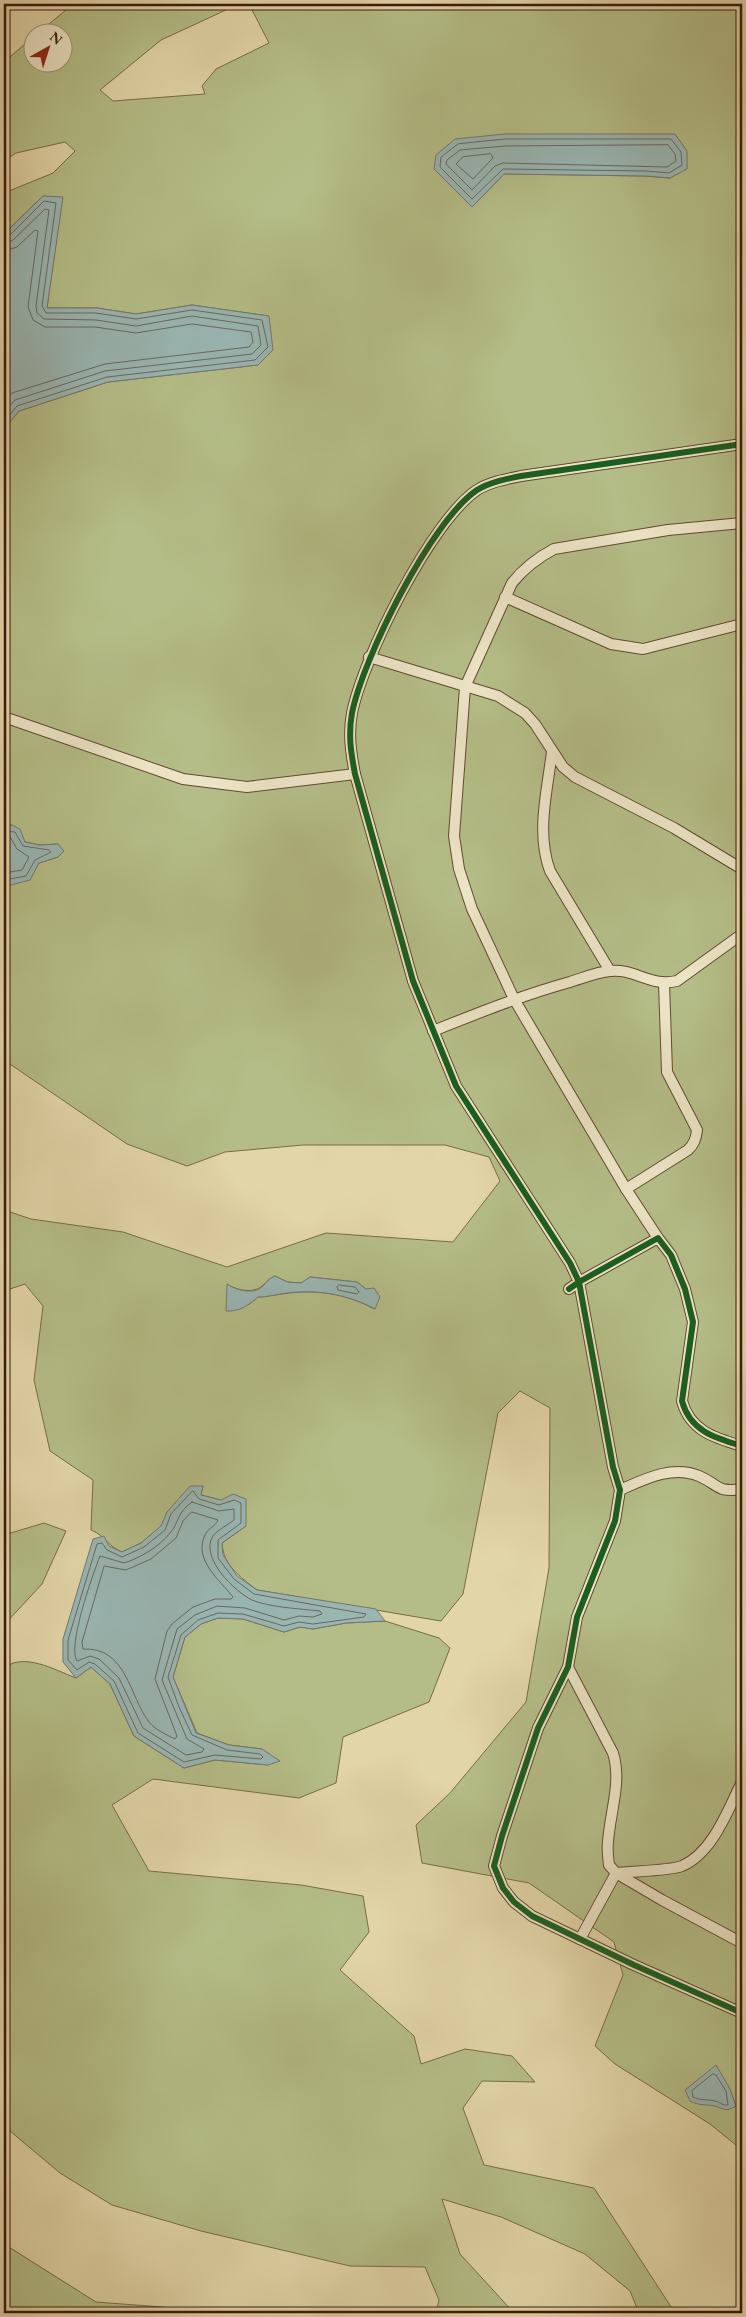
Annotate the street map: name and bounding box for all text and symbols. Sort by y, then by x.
north arrow [22,22,72,72]
text: N [46,27,67,49]

